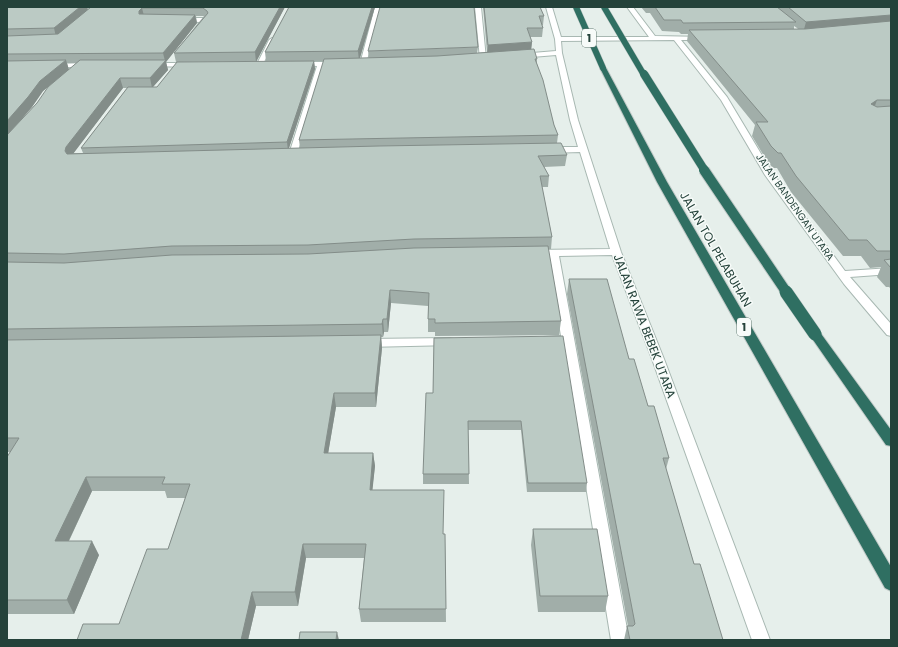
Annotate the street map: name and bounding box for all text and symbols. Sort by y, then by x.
road number: 1 [582,29,596,47]
street label: JALAN BANDENGAN UTARA [752,150,838,264]
street label: JALAN TOL PELABUHAN [676,188,756,310]
street label: JALAN RAWA BEBEK UTARA [610,251,680,401]
road number: 1 [737,318,751,336]

